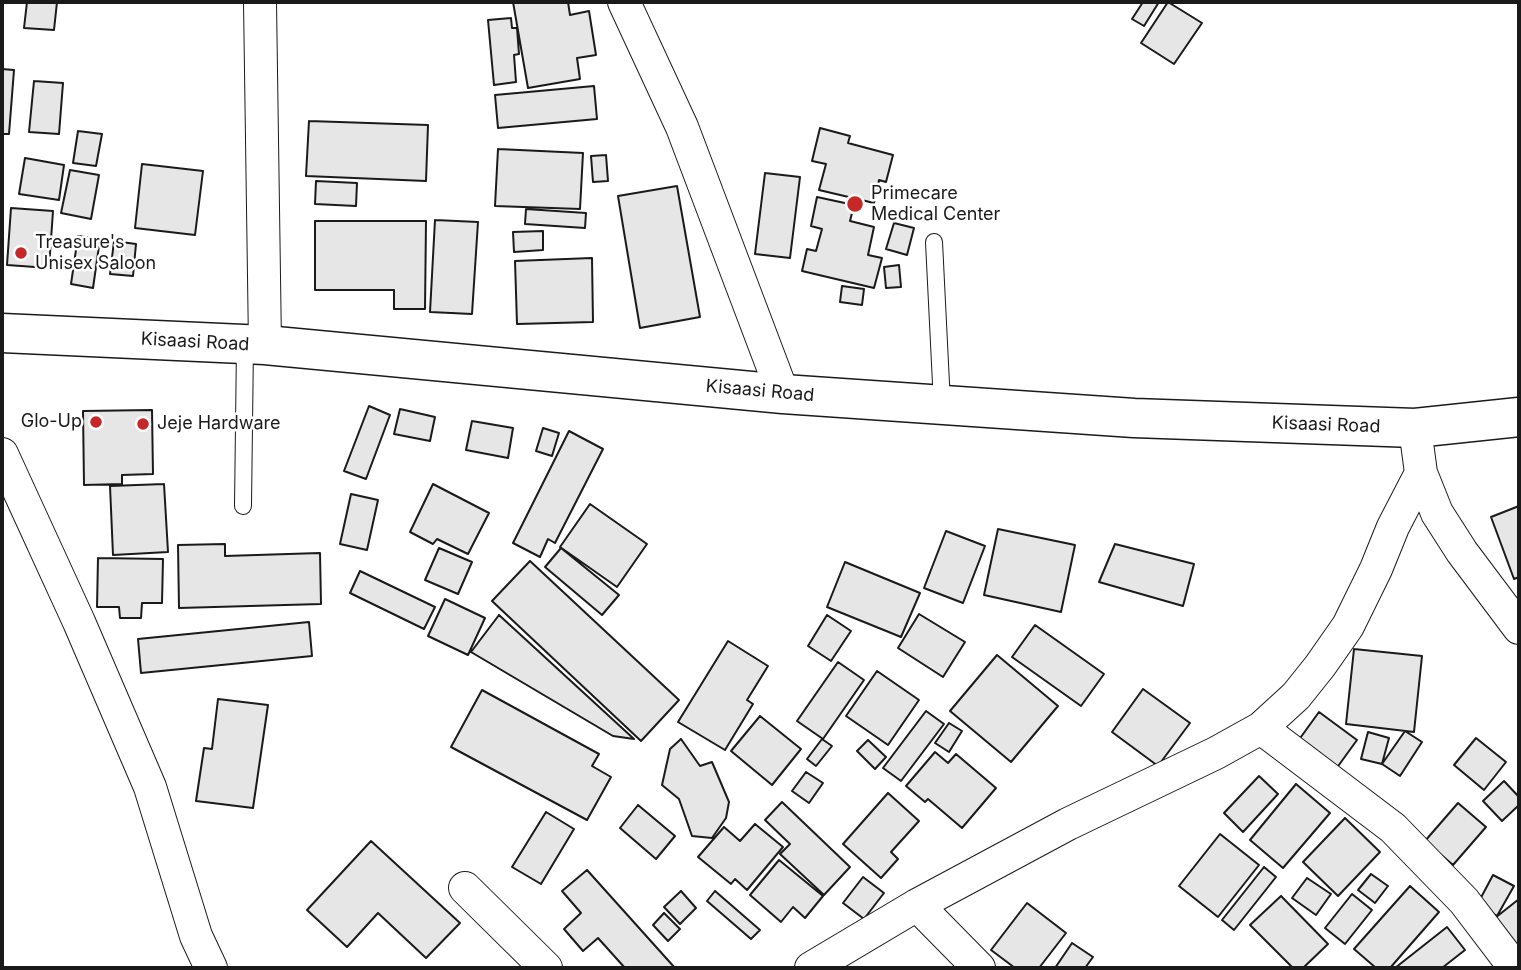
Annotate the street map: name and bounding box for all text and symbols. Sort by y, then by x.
place label: Primecare Medical Center [871,183,1000,226]
marker: Primecare Medical Center [845,194,865,214]
place label: Treasure's Unisex Saloon [35,232,156,274]
marker: Treasure's Unisex Saloon [13,245,29,261]
street label: Kisaasi Road [140,328,250,356]
street label: Kisaasi Road [705,376,815,406]
place label: Glo-Up [21,411,82,433]
street label: Kisaasi Road [1271,412,1381,438]
place label: Jeje Hardware [157,413,280,435]
marker: Glo-Up [88,414,104,430]
marker: Jeje Hardware [135,416,151,432]

